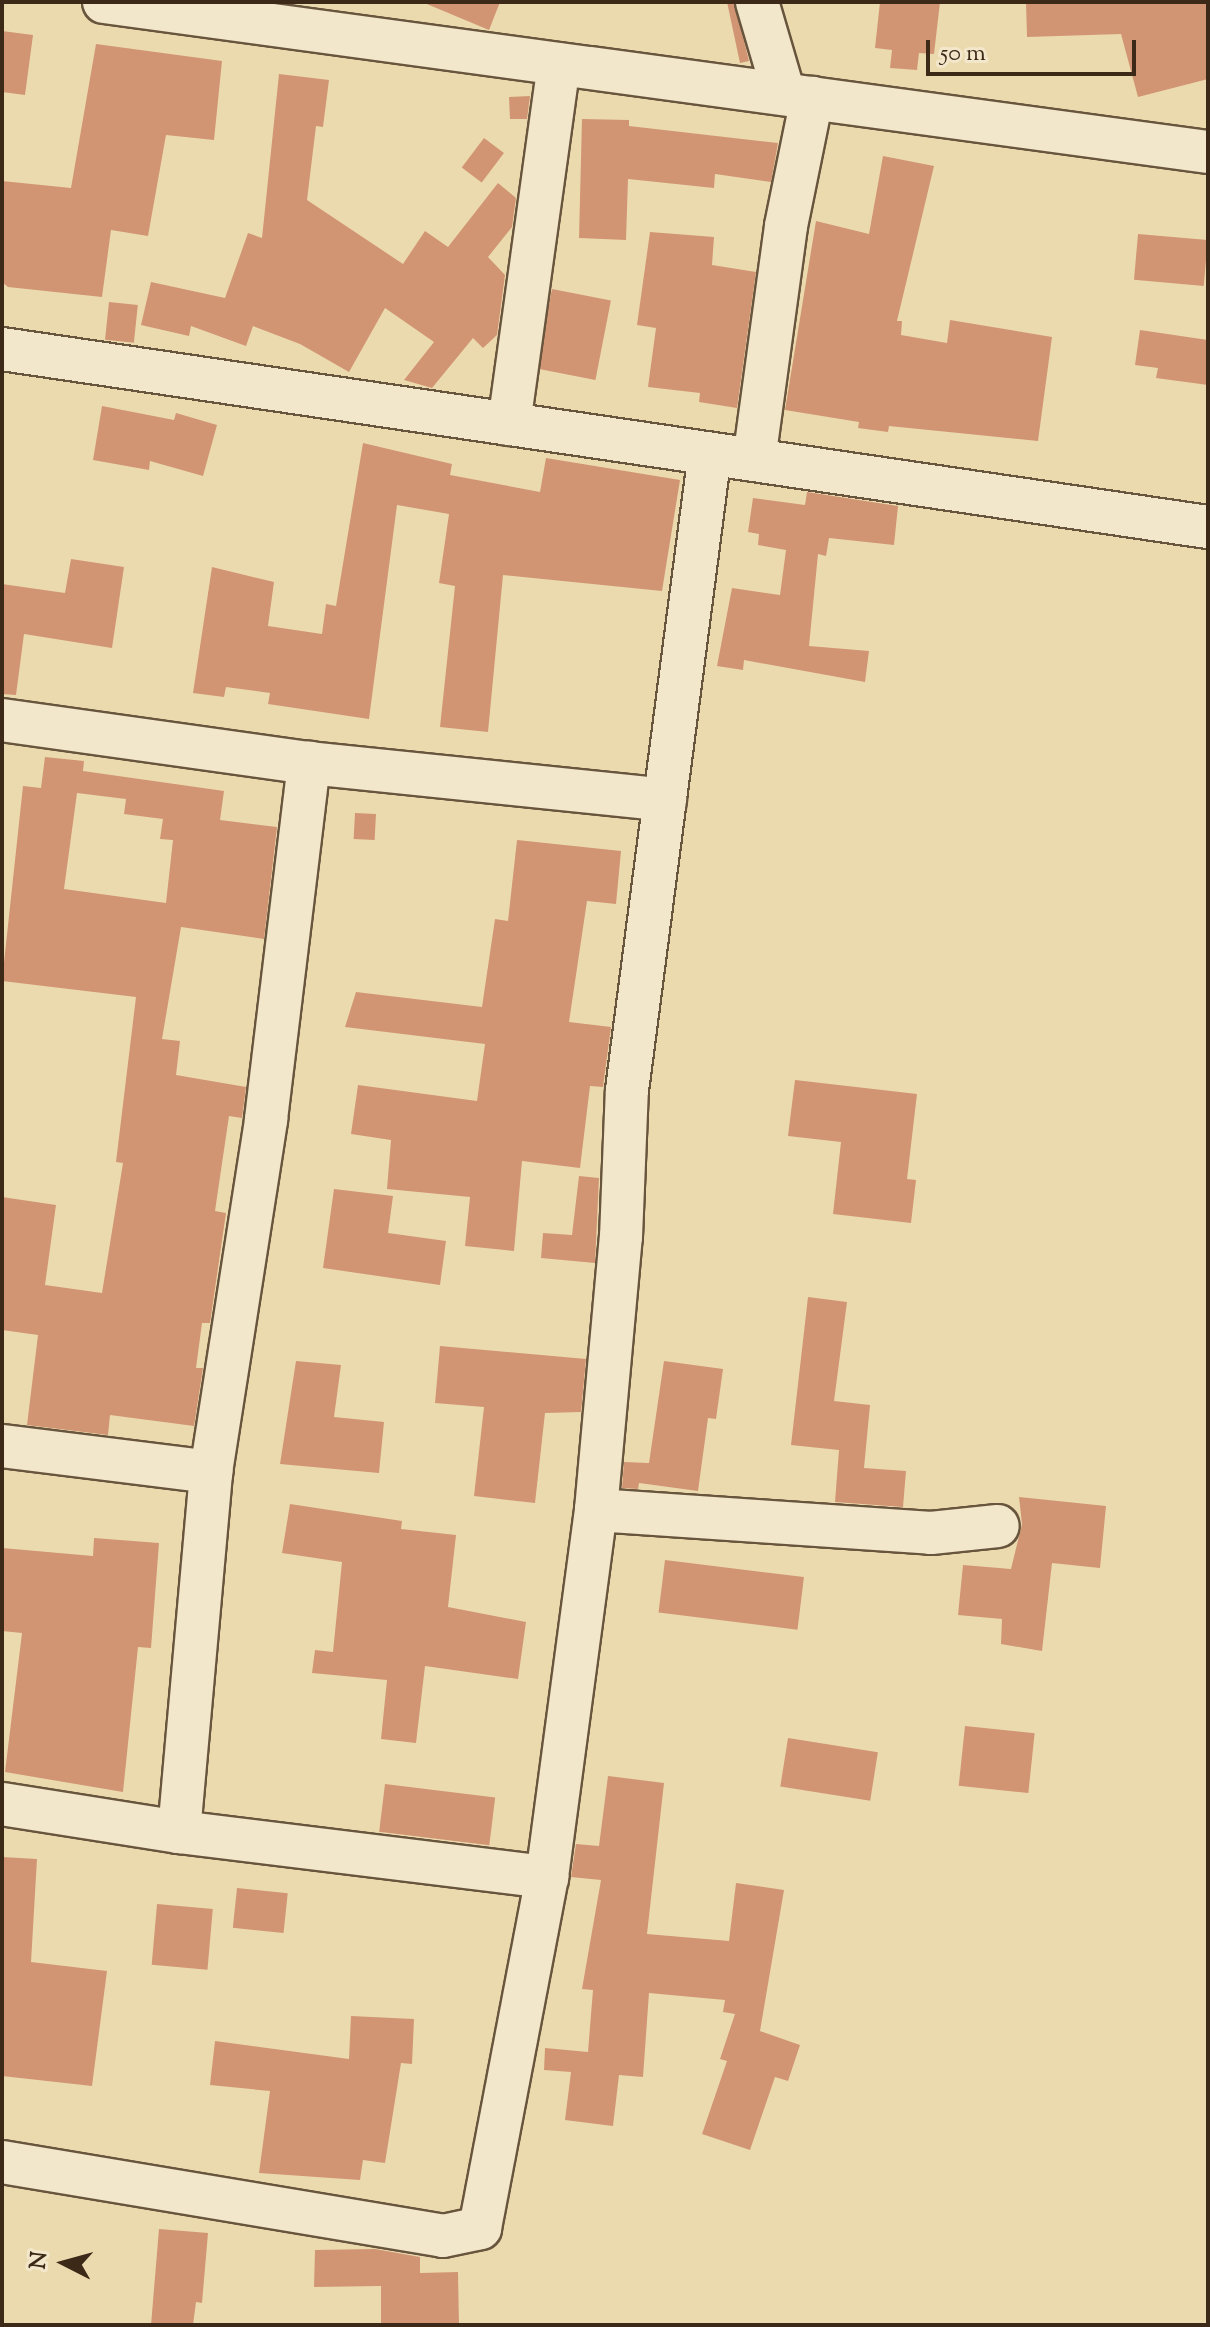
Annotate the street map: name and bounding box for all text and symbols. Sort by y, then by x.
scale bar [930,24,1140,74]
text: 50 m [940,37,986,71]
north arrow [24,2223,104,2303]
text: N [23,2250,57,2271]

